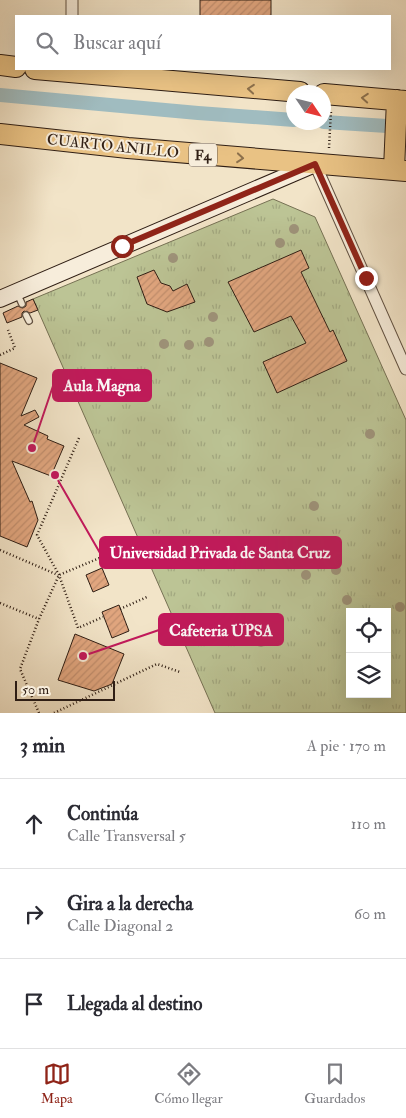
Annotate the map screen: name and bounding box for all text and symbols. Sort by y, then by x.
search box [15,15,391,70]
icon: search [33,29,61,57]
text: Buscar aquí [73,31,161,55]
one-way arrow [247,83,255,94]
north arrow [286,85,331,130]
one-way arrow [360,92,368,103]
street label: CUARTO ANILLO [46,130,180,163]
road number: F4 [189,144,217,166]
one-way arrow [236,152,244,163]
route start [111,235,134,258]
route end [355,267,378,290]
callout: Aula Magna [53,370,151,401]
text: Aula Magna [62,376,141,397]
callout: Universidad Privada de Santa Cruz [100,537,341,568]
text: Universidad Privada de Santa Cruz [109,543,331,563]
map controls [346,608,391,698]
button: locate [346,608,391,653]
callout: Cafeteria UPSA [159,614,283,645]
text: Cafeteria UPSA [169,621,274,641]
button: layers [346,653,391,698]
scale bar [15,678,115,701]
text: 50 m [22,681,49,698]
text: 3 min [20,732,65,759]
text: A pie · 170 m [307,736,386,756]
text: Continúa [67,802,138,826]
icon: ahead [20,810,48,838]
text: 110 m [351,814,386,834]
text: Calle Transversal 5 [67,826,186,846]
text: Gira a la derecha [67,892,193,916]
icon: right [20,900,48,928]
text: 60 m [354,904,386,924]
text: Calle Diagonal 2 [67,916,173,936]
icon: arrive [20,990,48,1018]
text: Llegada al destino [67,992,202,1016]
tab: Mapa [41,1060,73,1107]
tab: Cómo llegar [154,1060,223,1107]
tab: Guardados [304,1060,365,1107]

